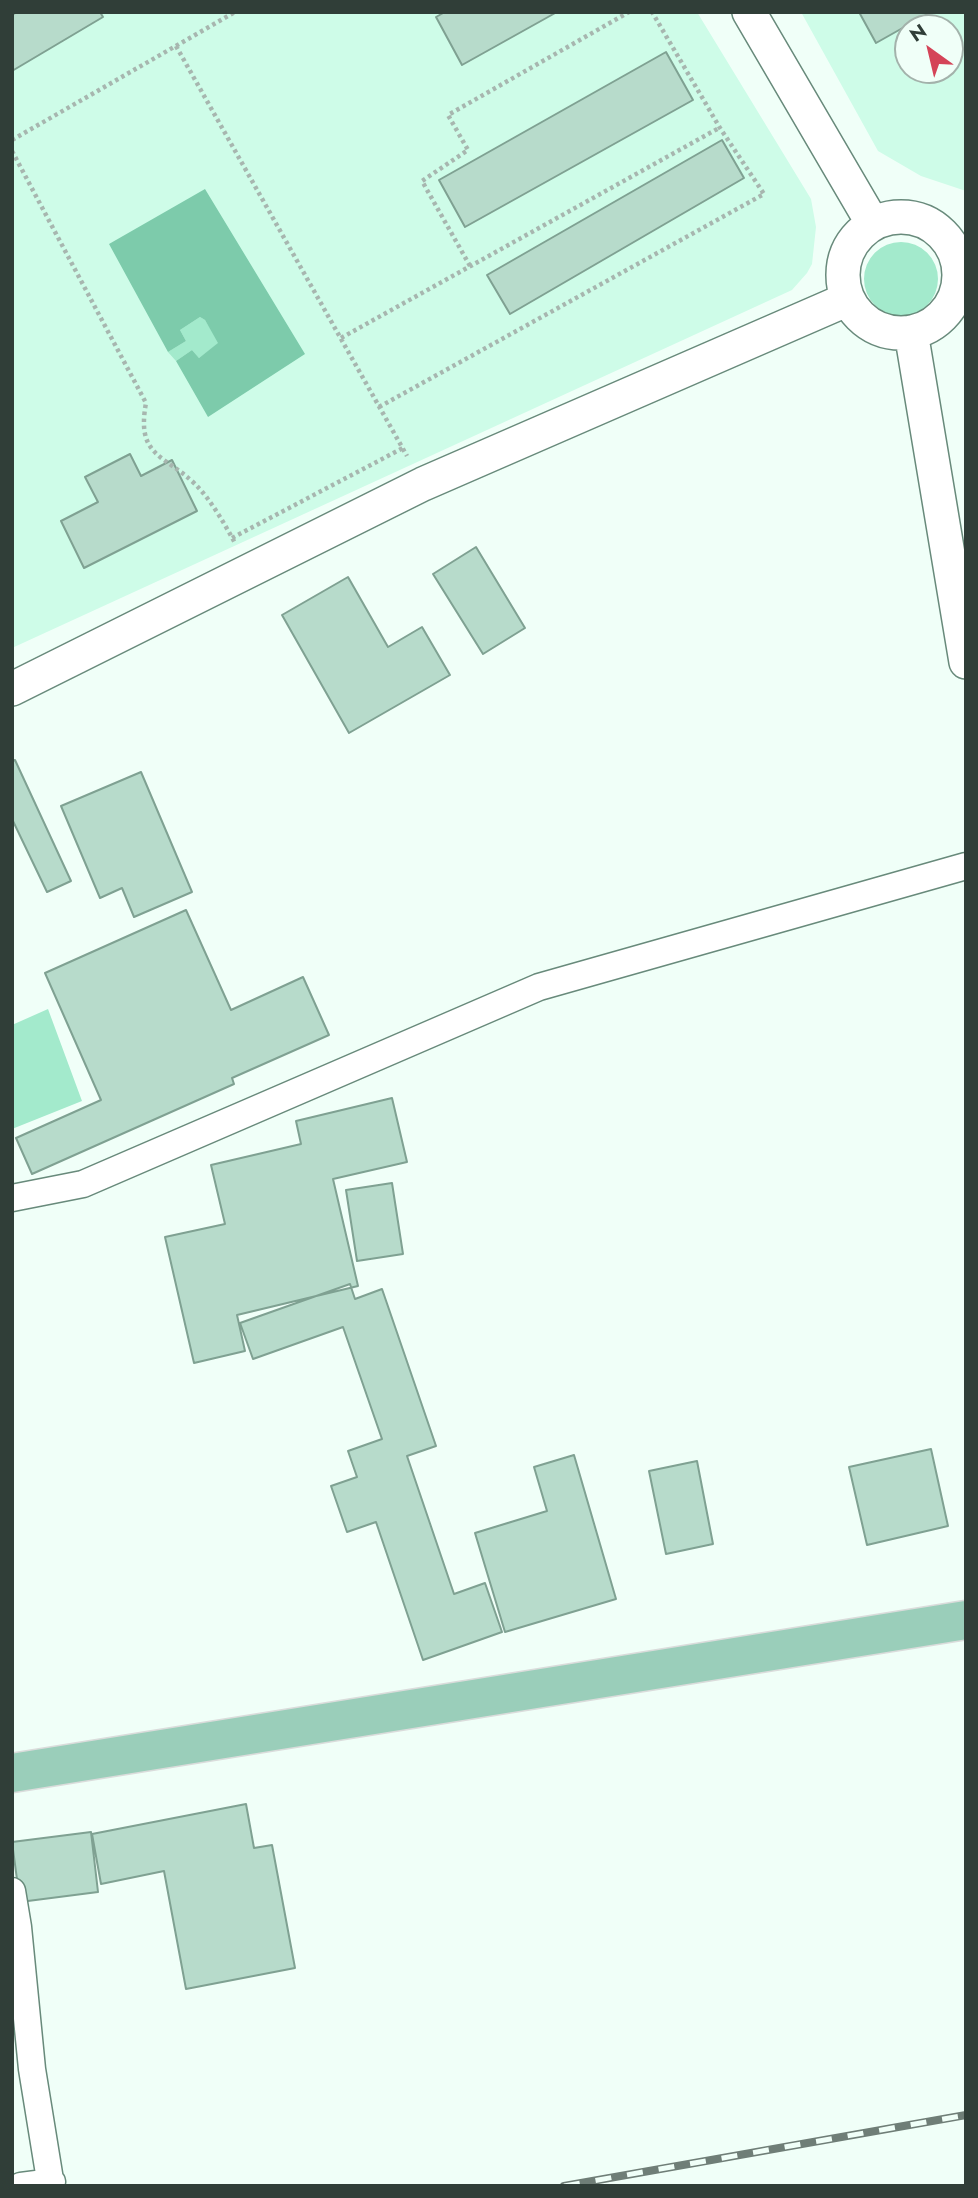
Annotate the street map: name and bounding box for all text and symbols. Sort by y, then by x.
north arrow [894,14,964,84]
text: N [904,17,932,48]

